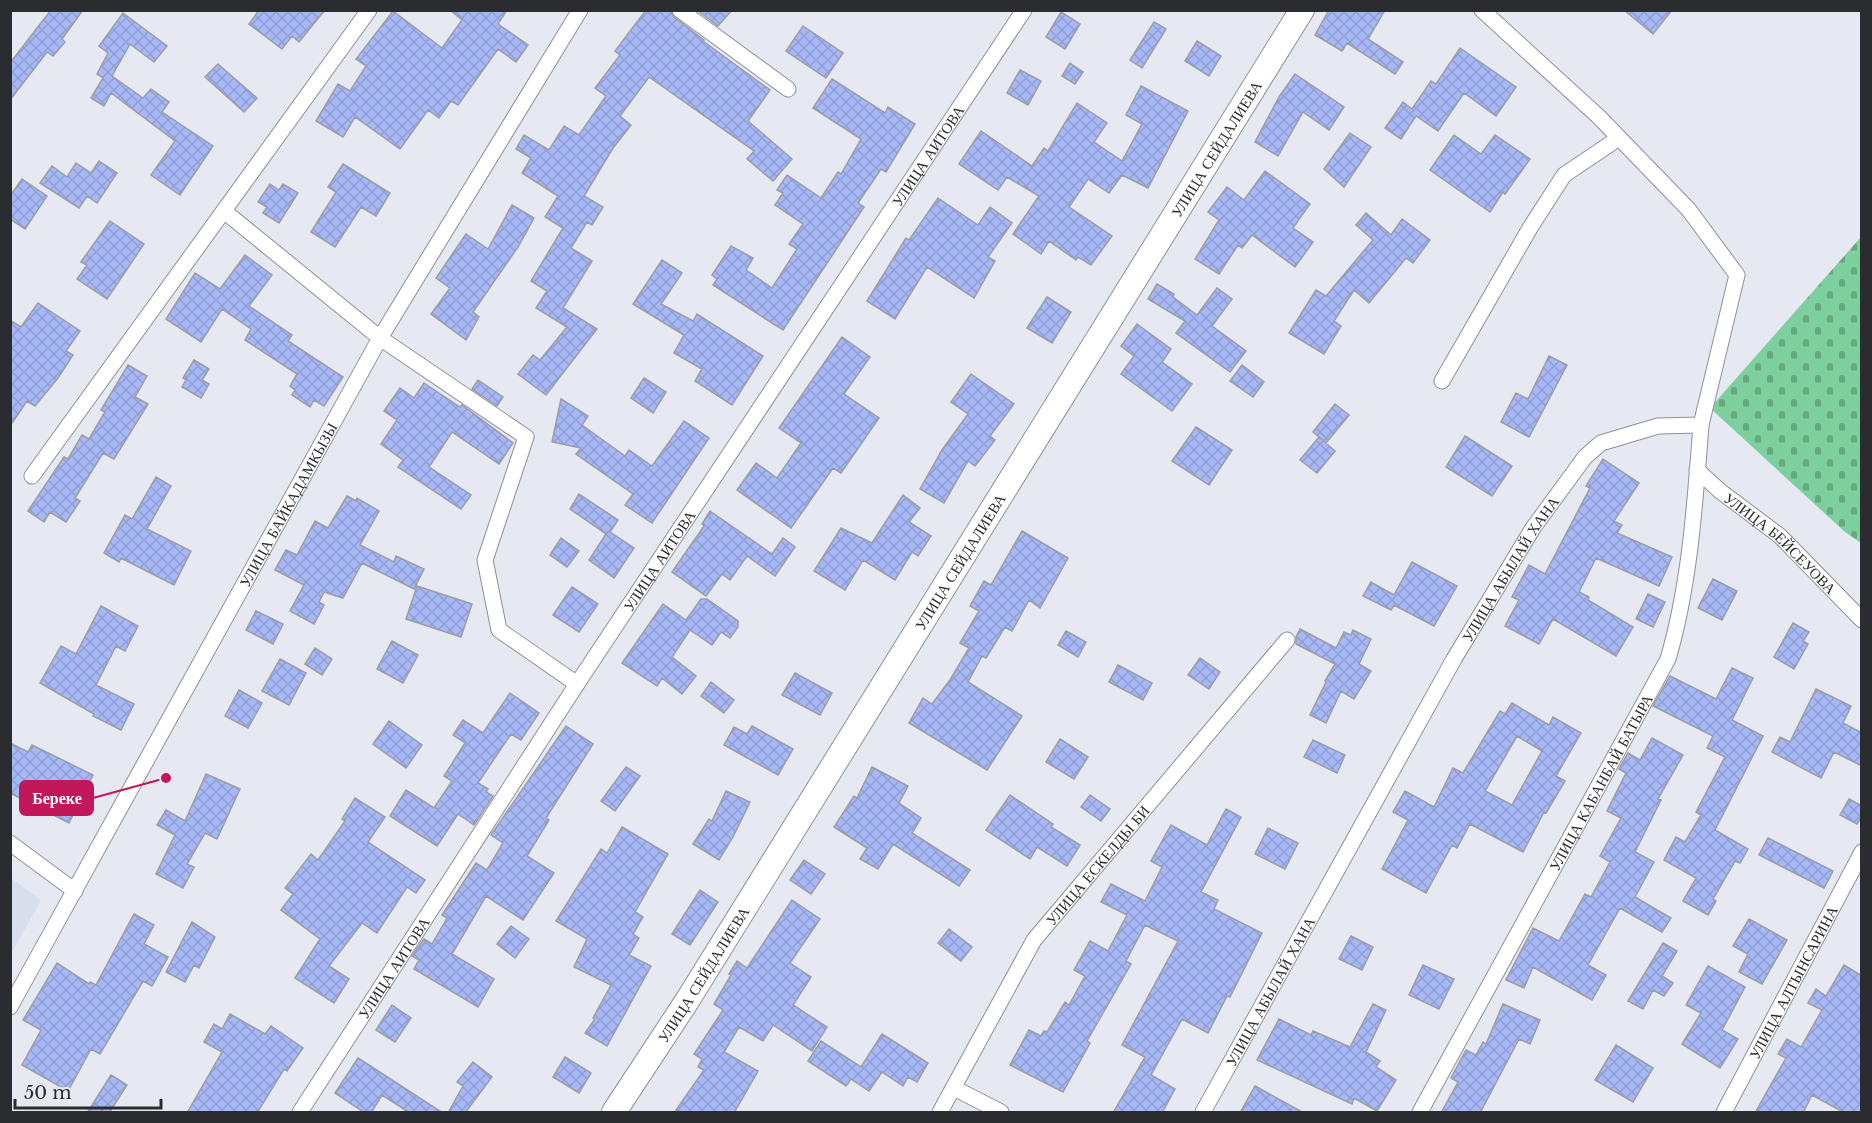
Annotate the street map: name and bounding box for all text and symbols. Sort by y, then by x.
street label: УЛИЦА СЕЙДАЛИЕВА [1166,77,1266,220]
street label: УЛИЦА АИТОВА [887,101,968,210]
street label: УЛИЦА БАЙКАДАМКЫЗЫ [235,419,341,590]
street label: УЛИЦА БЕЙСЕУОВА [1720,488,1841,598]
street label: УЛИЦА СЕЙДАЛИЕВА [910,490,1009,633]
street label: УЛИЦА АБЫЛАЙ ХАНА [1457,492,1563,645]
street label: УЛИЦА АИТОВА [619,506,699,615]
street label: УЛИЦА КАБАНБАЙ БАТЫРА [1544,690,1657,874]
callout: Береке [20,781,93,815]
text: Береке [32,788,82,808]
street label: УЛИЦА ЕСКЕЛДЫ БИ [1041,801,1153,929]
street label: УЛИЦА АЛТЫНСАРИНА [1744,902,1841,1062]
street label: УЛИЦА СЕЙДАЛИЕВА [653,903,753,1046]
street label: УЛИЦА АИТОВА [354,913,433,1022]
street label: УЛИЦА АБЫЛАЙ ХАНА [1221,913,1319,1069]
scale bar [15,1072,160,1110]
text: 50 m [24,1082,72,1104]

